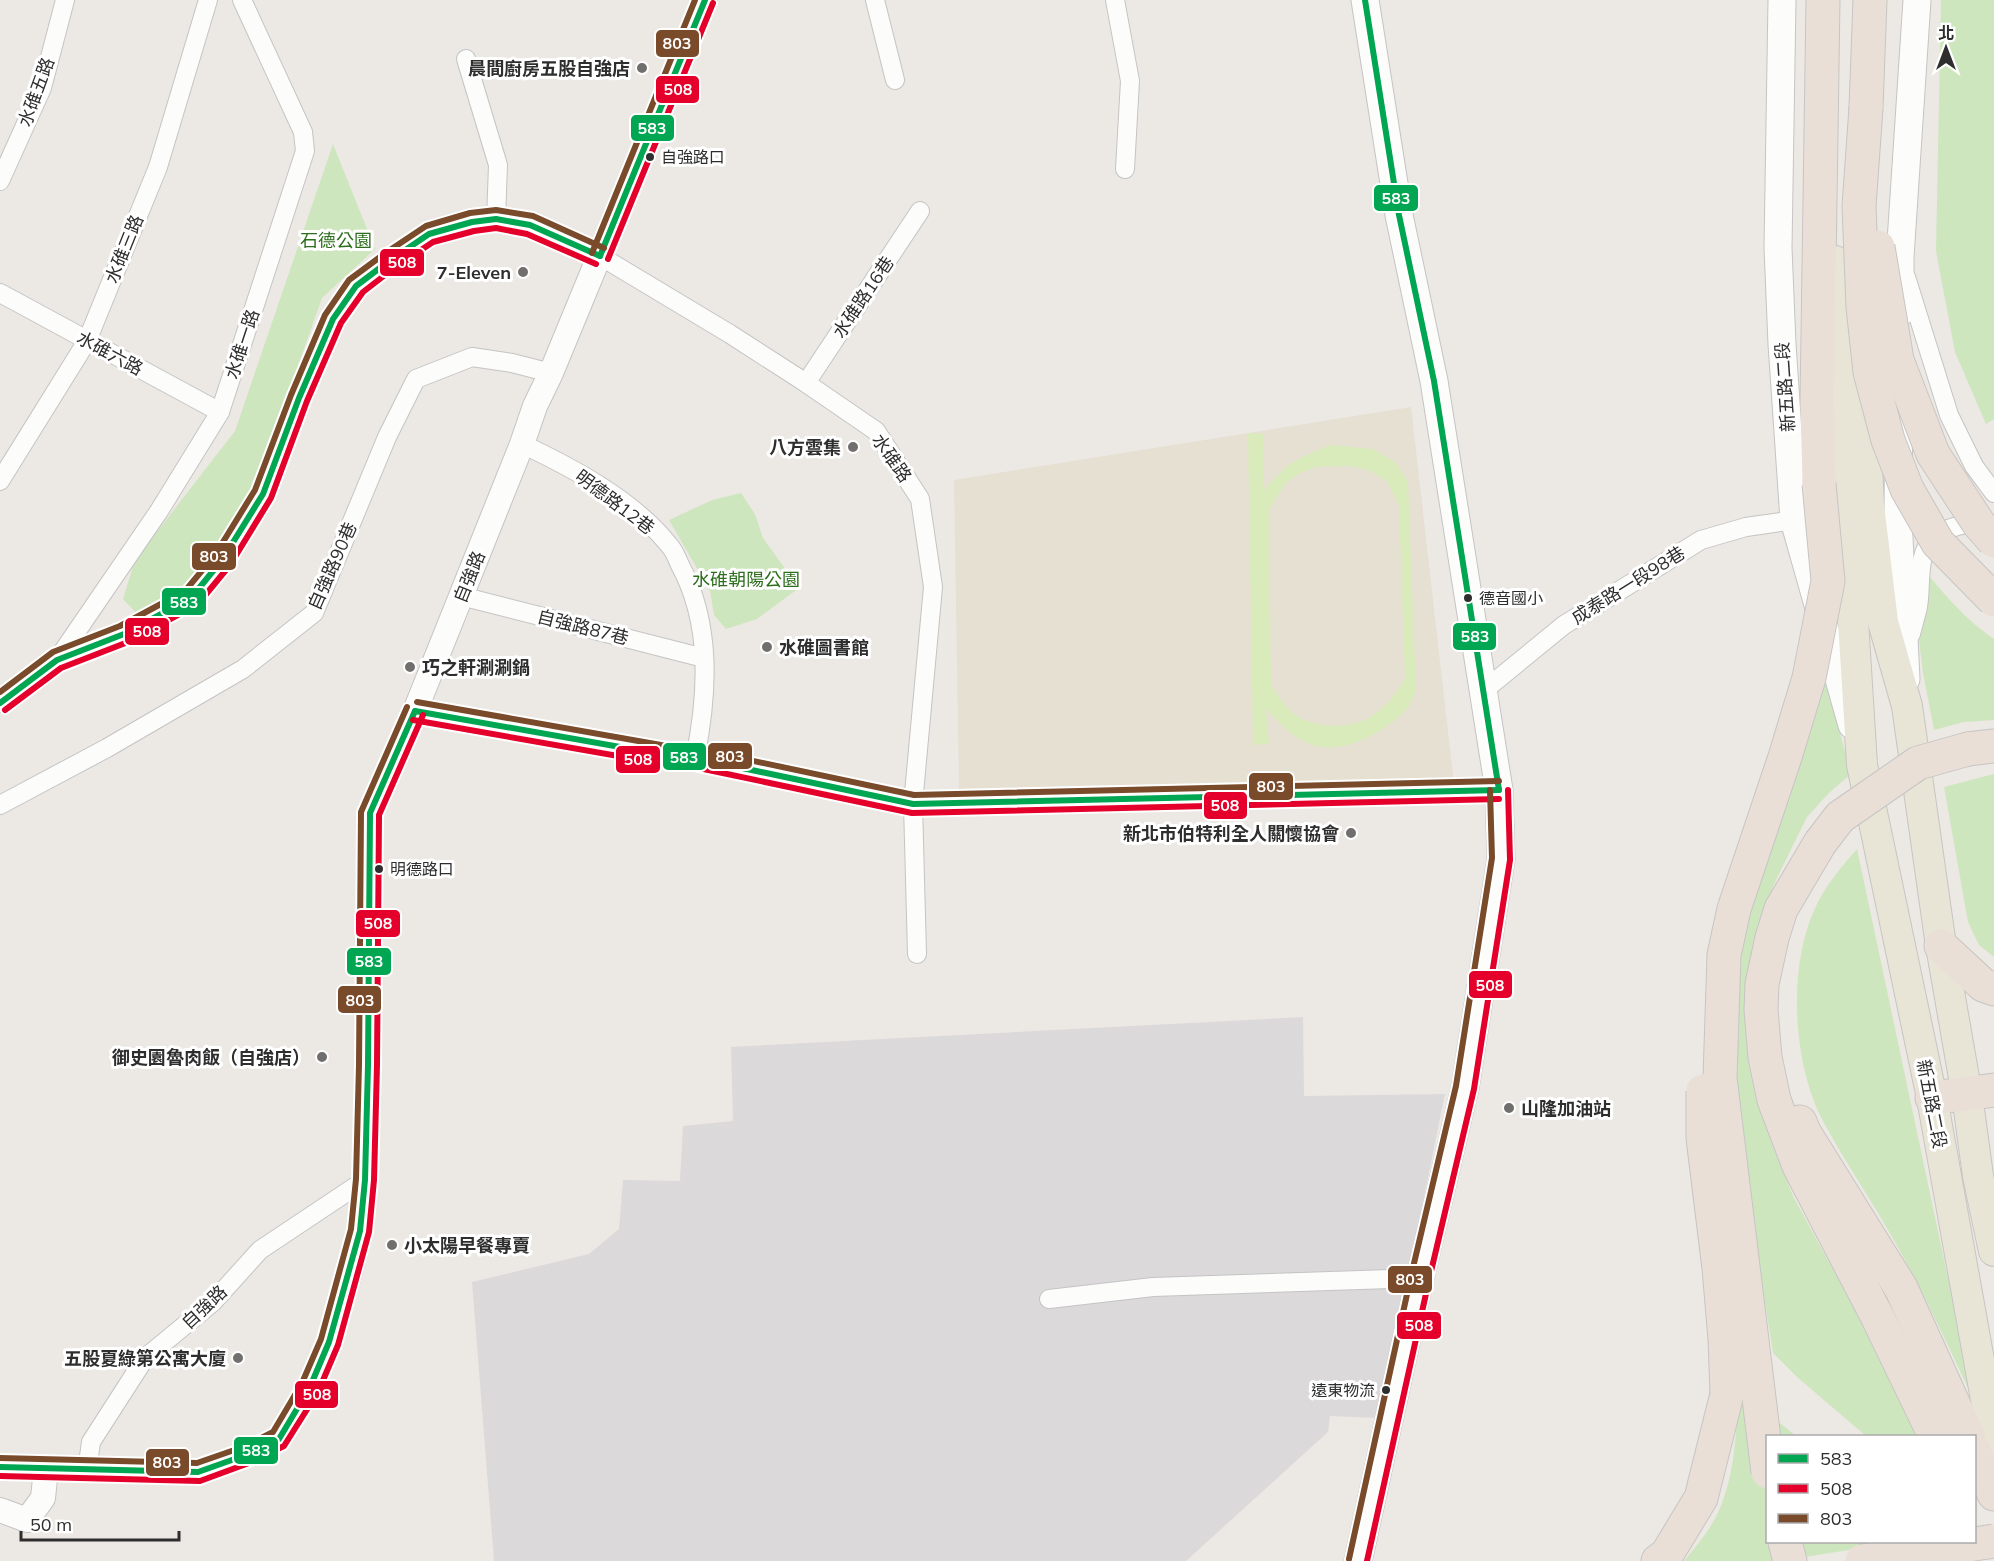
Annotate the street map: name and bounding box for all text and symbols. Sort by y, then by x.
north arrow [1916,18,1976,78]
text: 北 [1938,23,1954,43]
line badge: 803 [655,29,700,58]
text: 803 [663,33,691,53]
street label: 水碓五路 [13,54,59,130]
place label: 晨間廚房五股自強店 [468,57,630,80]
marker: 晨間廚房五股自強店 [635,61,649,75]
line badge: 508 [655,75,700,104]
text: 508 [664,79,693,99]
line badge: 583 [630,114,675,142]
text: 583 [638,118,666,138]
place label: 自強路口 [661,147,725,167]
marker: 自強路口 [644,151,656,163]
line badge: 583 [1373,184,1419,212]
text: 583 [1382,188,1410,208]
street label: 水碓三路 [100,211,148,287]
park label: 石德公園 [300,229,372,252]
line badge: 508 [379,248,425,277]
text: 508 [388,252,417,272]
street label: 水碓路16巷 [827,252,899,342]
place label: 7-Eleven [437,261,511,284]
marker: 7-Eleven [516,265,530,279]
street label: 水碓一路 [220,306,264,382]
street label: 水碓六路 [73,326,147,380]
street label: 新五路二段 [1770,341,1800,433]
street label: 水碓路 [867,429,917,487]
place label: 八方雲集 [769,436,841,459]
marker: 八方雲集 [846,440,860,454]
street label: 明德路12巷 [571,465,659,539]
street label: 自強路90巷 [302,519,362,613]
street label: 成泰路一段98巷 [1567,541,1689,629]
line badge: 803 [191,542,237,571]
text: 803 [200,546,228,566]
street label: 自強路 [448,548,490,606]
park label: 水碓朝陽公園 [692,568,800,591]
line badge: 583 [161,587,207,616]
place label: 德音國小 [1479,588,1543,608]
text: 583 [170,592,198,612]
marker: 德音國小 [1462,592,1474,604]
street label: 自強路87巷 [535,605,631,649]
line badge: 508 [124,617,170,646]
text: 508 [133,621,162,641]
line badge: 583 [1452,622,1497,651]
text: 583 [1461,626,1489,646]
place label: 水碓圖書館 [779,636,869,659]
marker: 水碓圖書館 [760,640,774,654]
place label: 巧之軒涮涮鍋 [422,656,530,679]
marker: 巧之軒涮涮鍋 [403,660,417,674]
line badge: 583 [662,742,707,771]
line badge: 803 [707,742,753,770]
line badge: 508 [615,745,661,774]
text: 803 [716,746,744,766]
text: 583 [670,747,698,767]
text: 508 [624,749,653,769]
line badge: 803 [1248,772,1294,801]
text: 803 [1257,776,1285,796]
line badge: 508 [1203,791,1248,820]
text: 508 [1211,795,1240,815]
place label: 新北市伯特利全人關懷協會 [1123,822,1340,845]
marker: 新北市伯特利全人關懷協會 [1344,826,1358,840]
place label: 明德路口 [390,859,454,879]
marker: 明德路口 [373,863,385,875]
line badge: 508 [355,909,401,938]
text: 508 [364,913,393,933]
line badge: 583 [346,947,392,976]
text: 583 [355,951,383,971]
line badge: 508 [1468,970,1513,999]
text: 508 [1476,975,1505,995]
line badge: 803 [337,985,382,1014]
text: 803 [346,990,374,1010]
place label: 御史園魯肉飯（自強店） [112,1046,310,1069]
marker: 御史園魯肉飯（自強店） [315,1050,329,1064]
street label: 新五路二段 [1912,1058,1952,1150]
place label: 山隆加油站 [1521,1097,1611,1120]
marker: 山隆加油站 [1502,1101,1516,1115]
place label: 小太陽早餐專賣 [404,1234,530,1257]
marker: 小太陽早餐專賣 [385,1238,399,1252]
line badge: 803 [1387,1265,1433,1294]
text: 803 [1396,1269,1424,1289]
street label: 自強路 [176,1280,232,1334]
line badge: 508 [1396,1311,1442,1340]
text: 508 [1405,1315,1434,1335]
place label: 五股夏綠第公寓大廈 [64,1347,226,1370]
marker: 五股夏綠第公寓大廈 [231,1351,245,1365]
line badge: 508 [294,1380,339,1409]
place label: 遠東物流 [1311,1380,1375,1400]
text: 508 [303,1384,332,1404]
marker: 遠東物流 [1380,1384,1392,1396]
legend [1766,1435,1976,1543]
line badge: 583 [233,1436,279,1465]
text: 583 [242,1440,270,1460]
text: 583 [1820,1447,1852,1470]
line badge: 803 [145,1448,190,1477]
text: 803 [153,1452,181,1472]
text: 508 [1820,1477,1852,1500]
scale bar [21,1504,178,1542]
text: 803 [1820,1507,1852,1530]
text: 50 m [30,1513,72,1536]

